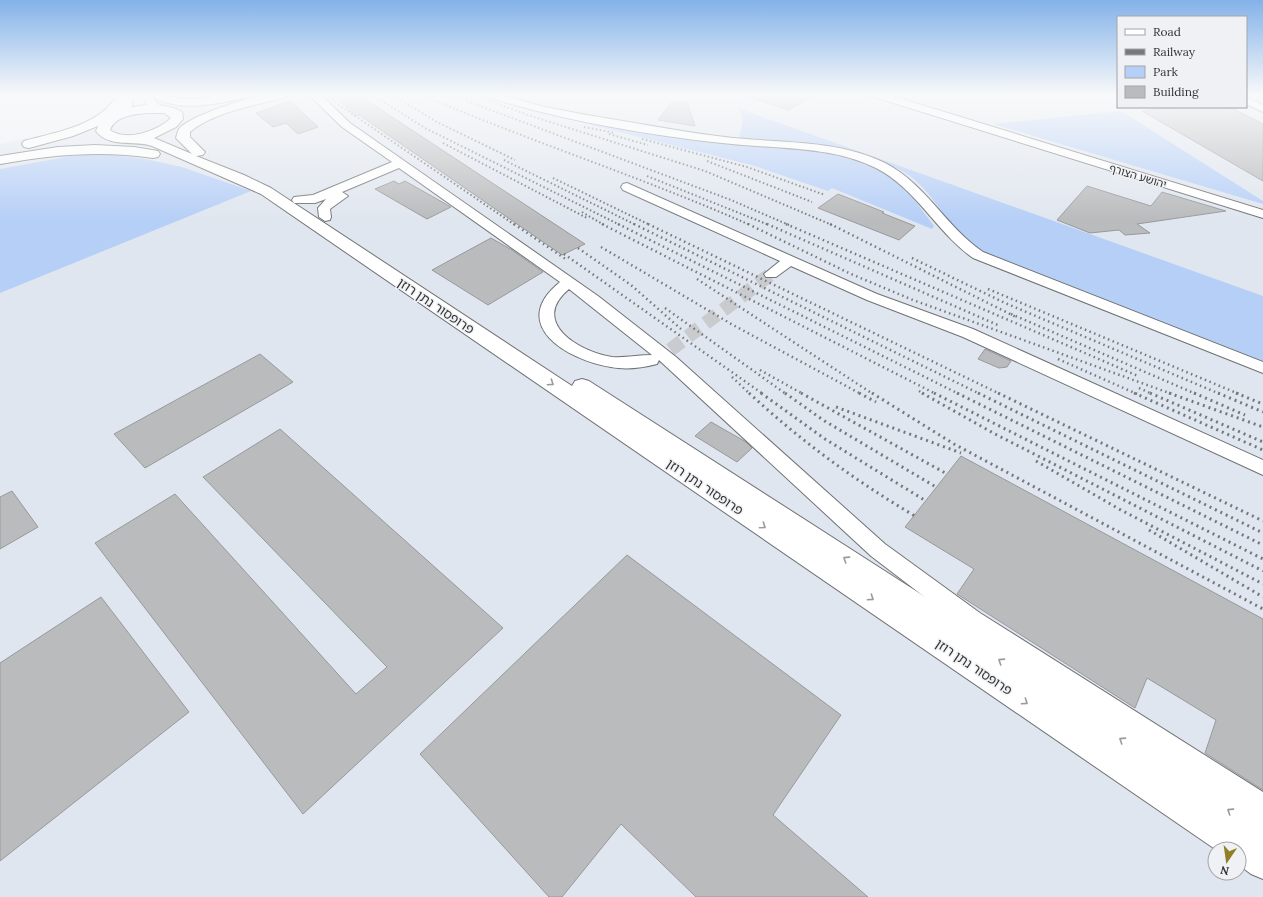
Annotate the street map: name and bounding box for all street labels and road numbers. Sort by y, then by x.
street label: יהושע הצורף [1108,161,1168,191]
street label: פרופסור נתן רוזן [394,274,478,338]
street label: פרופסור נתן רוזן [663,455,747,519]
street label: פרופסור נתן רוזן [932,635,1016,699]

